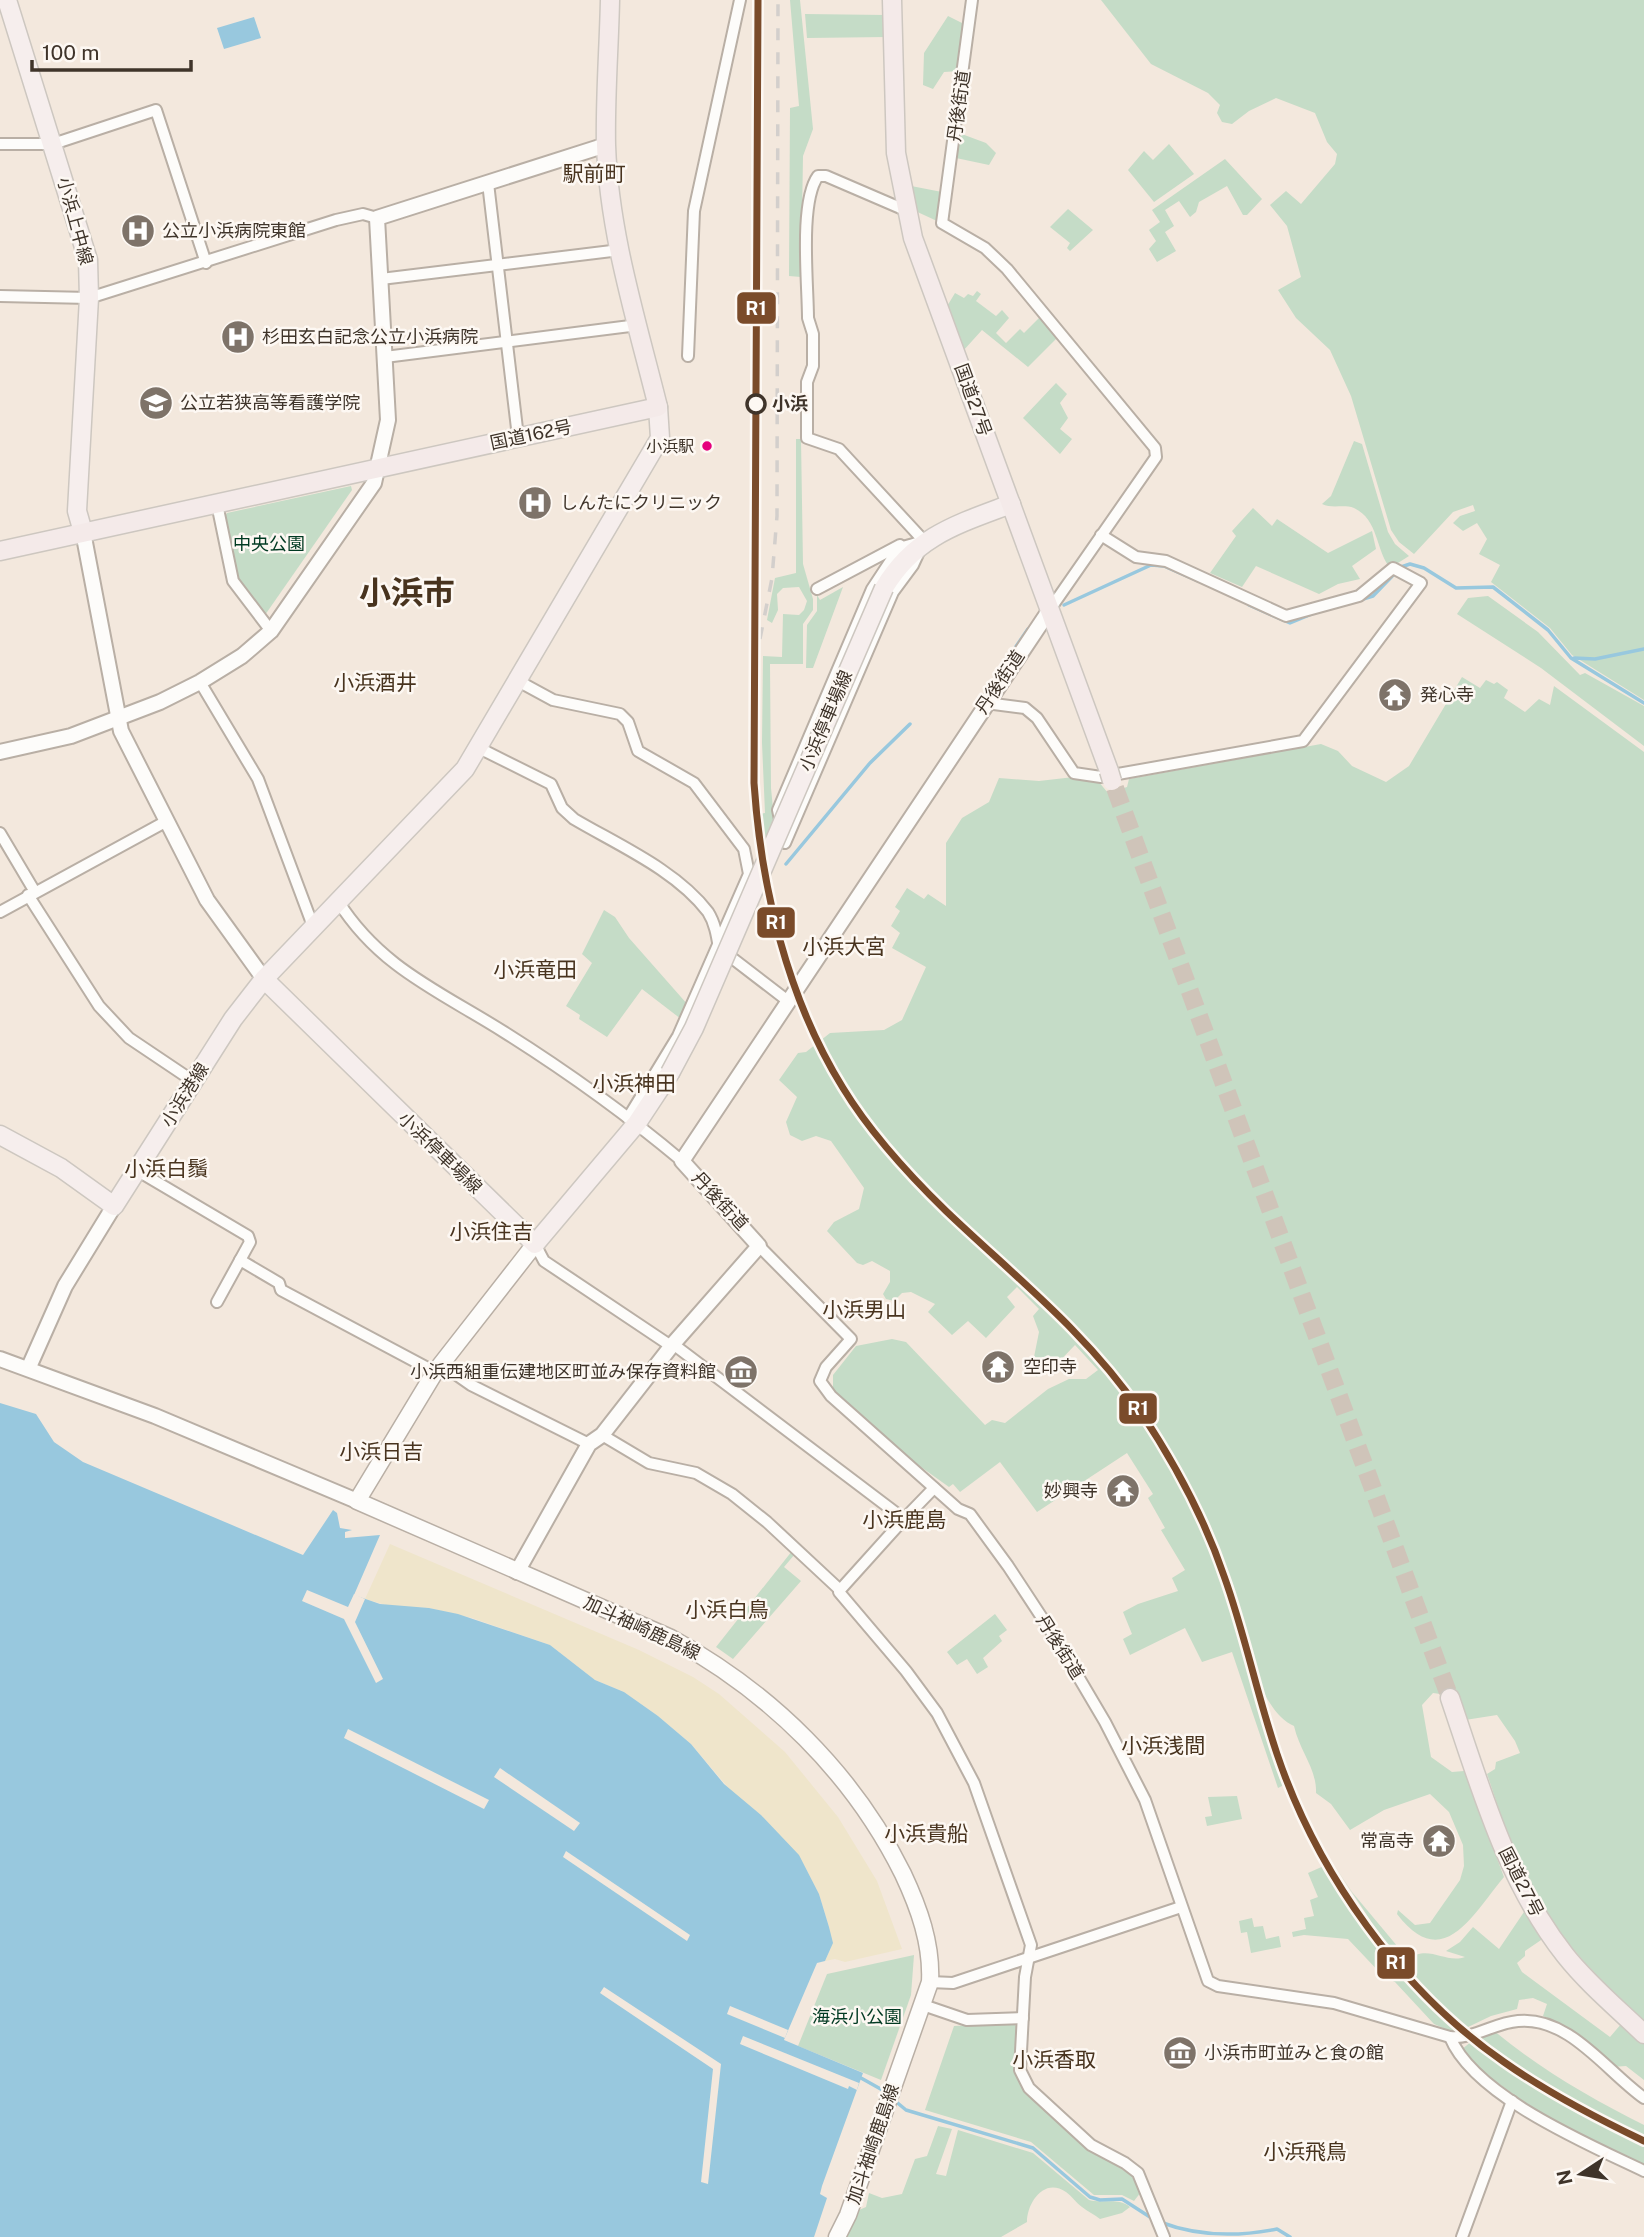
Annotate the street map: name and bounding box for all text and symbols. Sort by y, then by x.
scale bar [32,28,191,72]
text: 100 m [42,40,99,65]
street label: 丹後街道 [943,69,974,143]
district label: 駅前町 [563,161,626,186]
street label: 小浜上中線 [54,175,97,267]
hospital icon: 公立小浜病院東館 [119,212,157,250]
place label: 公立小浜病院東館 [162,220,306,241]
line badge: R1 [736,291,777,325]
text: R1 [745,297,767,319]
hospital icon: 杉田玄白記念公立小浜病院 [219,318,257,356]
place label: 杉田玄白記念公立小浜病院 [262,326,478,347]
street label: 国道27号 [951,361,996,439]
school or university icon: 公立若狭高等看護学院 [137,384,175,422]
place label: 公立若狭高等看護学院 [180,392,360,413]
place label: 小浜 [772,393,808,414]
marker: 小浜 [746,394,766,414]
street label: 国道162号 [488,416,574,453]
place label: 小浜駅 [646,437,694,456]
marker: 小浜駅 [700,439,714,453]
hospital icon: しんたにクリニック [516,484,554,522]
place label: しんたにクリニック [560,492,722,513]
park label: 中央公園 [233,533,305,554]
district label: 小浜市 [359,574,455,611]
street label: 丹後街道 [971,646,1028,717]
street label: 小浜停車場線 [795,667,856,775]
district label: 小浜酒井 [333,670,417,695]
temple icon: 発心寺 [1376,676,1414,714]
place label: 発心寺 [1420,684,1474,705]
line badge: R1 [756,906,796,939]
text: R1 [765,911,787,933]
district label: 小浜大宮 [802,934,886,959]
district label: 小浜竜田 [493,957,577,982]
street label: 小浜港線 [157,1059,213,1131]
district label: 小浜神田 [592,1071,676,1096]
street label: 小浜停車場線 [394,1108,486,1198]
district label: 小浜白鬚 [124,1156,208,1181]
street label: 丹後街道 [688,1167,753,1234]
district label: 小浜住吉 [449,1219,533,1244]
district label: 小浜男山 [822,1297,906,1322]
temple icon: 空印寺 [979,1348,1017,1386]
museum icon: 小浜西組重伝建地区町並み保存資料館 [722,1353,760,1391]
place label: 空印寺 [1023,1356,1077,1377]
place label: 小浜西組重伝建地区町並み保存資料館 [410,1361,716,1382]
line badge: R1 [1118,1392,1158,1425]
text: R1 [1127,1397,1149,1419]
district label: 小浜日吉 [339,1439,423,1464]
temple icon: 妙興寺 [1104,1472,1142,1510]
place label: 妙興寺 [1044,1480,1098,1501]
district label: 小浜鹿島 [862,1507,946,1532]
street label: 加斗袖崎鹿島線 [581,1591,704,1664]
district label: 小浜白鳥 [685,1597,769,1622]
street label: 丹後街道 [1032,1611,1088,1683]
district label: 小浜浅間 [1121,1733,1205,1758]
district label: 小浜貴船 [884,1821,968,1846]
temple icon: 常高寺 [1420,1822,1458,1860]
place label: 常高寺 [1360,1830,1414,1851]
street label: 国道27号 [1495,1843,1548,1920]
line badge: R1 [1376,1946,1416,1980]
text: R1 [1385,1951,1407,1973]
park label: 海浜小公園 [812,2006,902,2027]
museum icon: 小浜市町並みと食の館 [1161,2034,1199,2072]
place label: 小浜市町並みと食の館 [1204,2042,1384,2063]
district label: 小浜香取 [1012,2047,1096,2072]
street label: 加斗袖崎鹿島線 [842,2081,903,2207]
district label: 小浜飛鳥 [1263,2139,1347,2164]
north arrow [1546,2139,1616,2209]
text: N [1552,2168,1577,2187]

